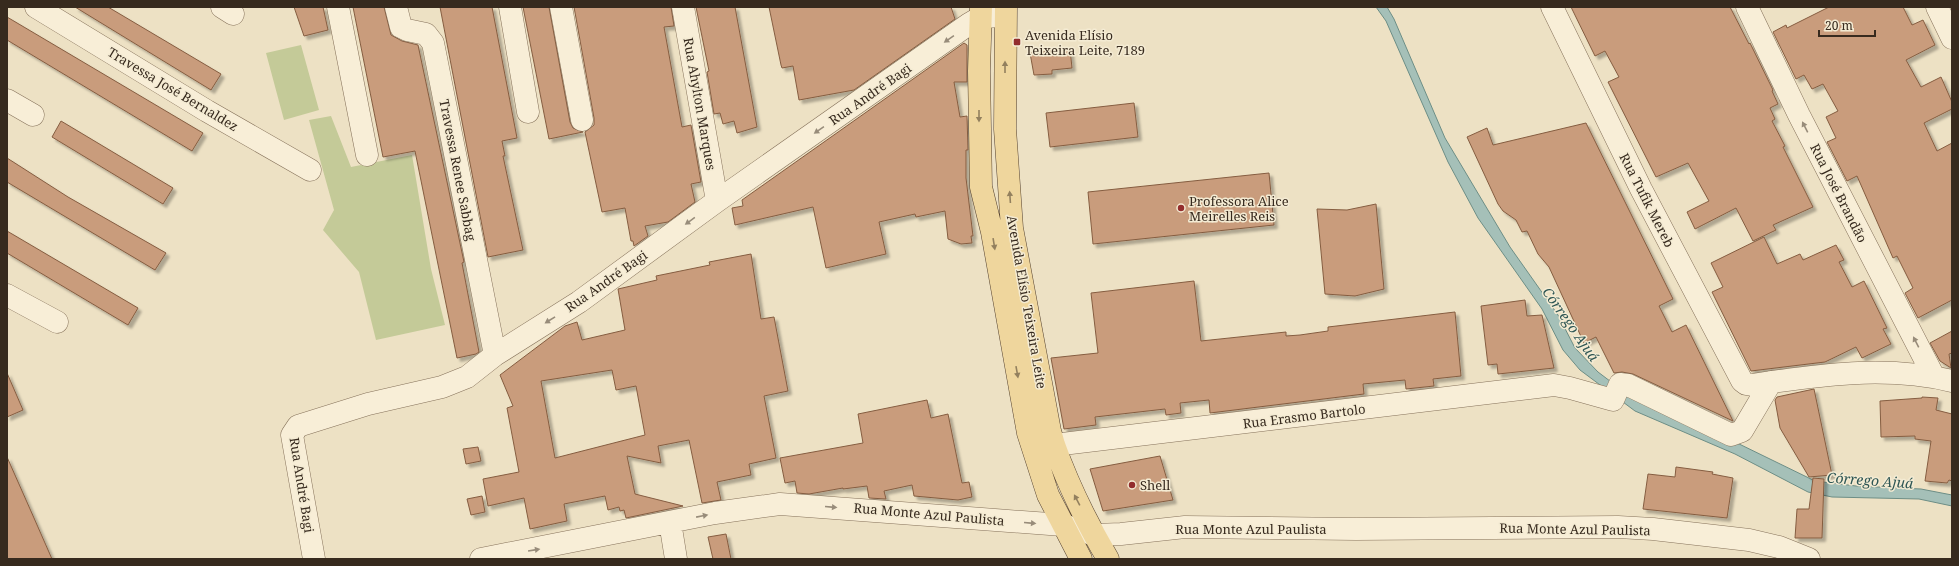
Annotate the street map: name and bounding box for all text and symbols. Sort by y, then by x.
scale bar [1819,12,1875,38]
text: 20 m [1825,17,1853,34]
place label: Avenida Elísio Teixeira Leite, 7189 [1025,26,1145,59]
one-way arrow [943,35,954,43]
street label: Rua Ahylton Marques [679,36,721,172]
marker: Avenida Elísio Teixeira Leite, 7189 [1012,37,1022,47]
street label: Travessa José Bernaldez [104,43,242,135]
street label: Rua André Bagi [825,59,915,129]
one-way arrow [1002,60,1008,73]
street label: Travessa Renee Sabbag [435,98,481,242]
one-way arrow [976,110,982,123]
one-way arrow [1802,121,1808,133]
one-way arrow [814,126,825,134]
street label: Rua José Brandão [1806,140,1872,246]
street label: Rua Tufik Mereb [1615,150,1679,250]
one-way arrow [1006,191,1013,203]
place label: Professora Alice Meirelles Reis [1189,192,1289,225]
marker: Professora Alice Meirelles Reis [1176,203,1186,213]
street label: Avenida Elísio Teixeira Leite [1003,214,1051,390]
one-way arrow [685,217,696,225]
one-way arrow [991,238,997,250]
street label: Rua André Bagi [561,246,651,316]
water label: Córrego Ajuá [1538,283,1604,366]
one-way arrow [545,316,555,324]
one-way arrow [1913,336,1919,348]
one-way arrow [1014,366,1020,378]
street label: Rua Erasmo Bartolo [1242,400,1366,432]
street label: Rua André Bagi [286,436,318,534]
water label: Córrego Ajuá [1826,468,1915,493]
place label: Shell [1140,476,1170,494]
marker: Shell [1127,480,1137,490]
one-way arrow [1073,494,1080,506]
street label: Rua Monte Azul Paulista [853,498,1005,530]
one-way arrow [825,503,837,510]
one-way arrow [696,512,708,518]
one-way arrow [1024,519,1036,526]
street label: Rua Monte Azul Paulista [1499,519,1651,539]
street label: Rua Monte Azul Paulista [1175,520,1327,538]
one-way arrow [527,546,540,552]

